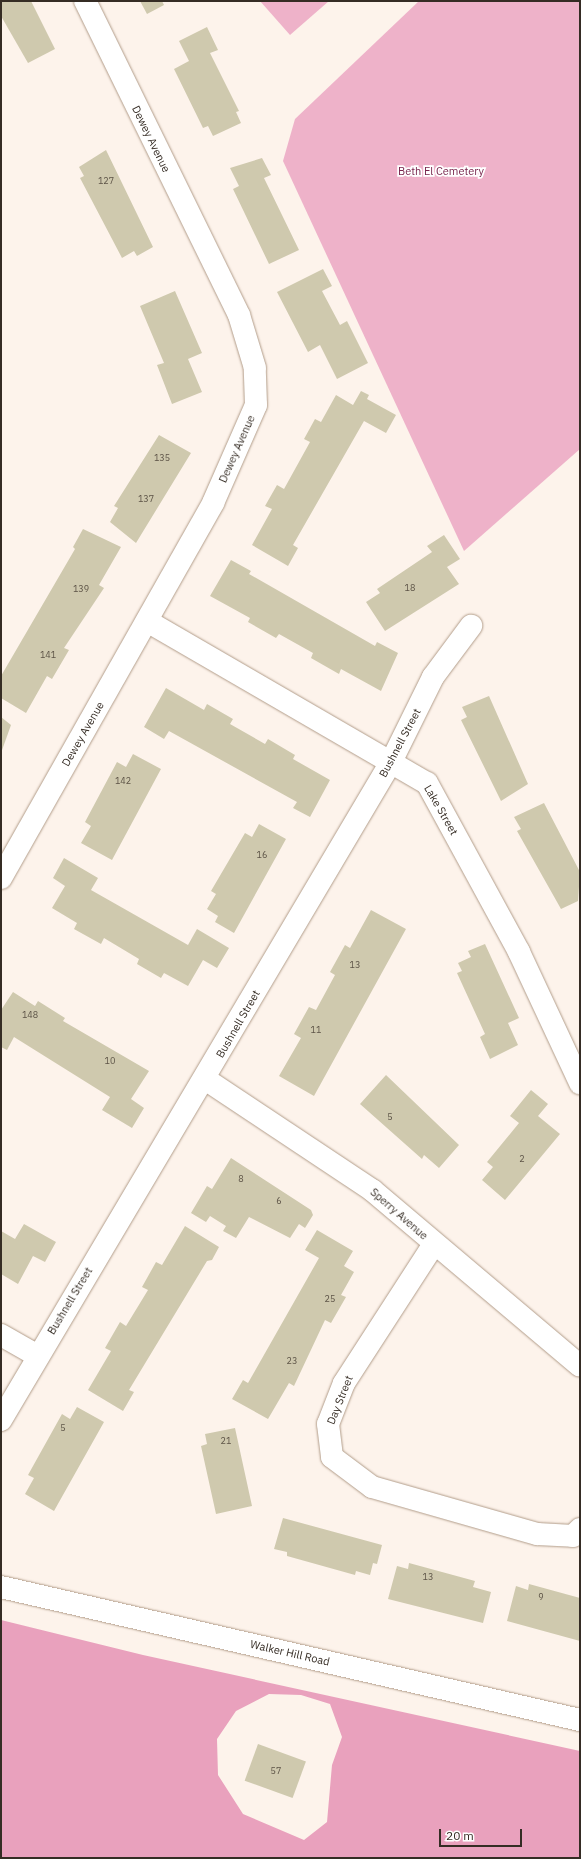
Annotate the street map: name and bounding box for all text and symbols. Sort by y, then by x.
street label: Dewey Avenue [129,104,173,174]
park label: Beth El Cemetery [398,164,484,178]
house number: 127 [98,176,114,186]
street label: Dewey Avenue [216,413,258,485]
house number: 135 [154,453,170,463]
house number: 137 [138,494,154,504]
house number: 18 [405,583,415,593]
house number: 139 [73,584,89,594]
house number: 141 [40,650,56,660]
street label: Dewey Avenue [59,699,107,769]
street label: Bushnell Street [376,706,424,780]
house number: 142 [115,776,131,786]
street label: Lake Street [421,783,461,837]
house number: 16 [257,850,267,860]
house number: 13 [350,960,360,970]
street label: Bushnell Street [213,988,263,1060]
house number: 148 [22,1010,38,1020]
house number: 11 [311,1025,321,1035]
house number: 10 [105,1056,115,1066]
house number: 5 [387,1112,393,1122]
house number: 2 [519,1154,525,1164]
house number: 8 [238,1174,244,1184]
street label: Sperry Avenue [368,1185,430,1243]
house number: 6 [276,1196,282,1206]
street label: Bushnell Street [45,1265,95,1337]
house number: 25 [325,1294,335,1304]
house number: 23 [287,1356,297,1366]
street label: Day Street [324,1374,356,1426]
house number: 5 [60,1423,66,1433]
house number: 21 [221,1436,231,1446]
house number: 13 [423,1572,433,1582]
house number: 9 [538,1592,544,1602]
street label: Walker Hill Road [249,1637,331,1669]
house number: 57 [271,1766,281,1776]
scale bar [441,1821,524,1847]
text: 20 m [446,1828,474,1843]

